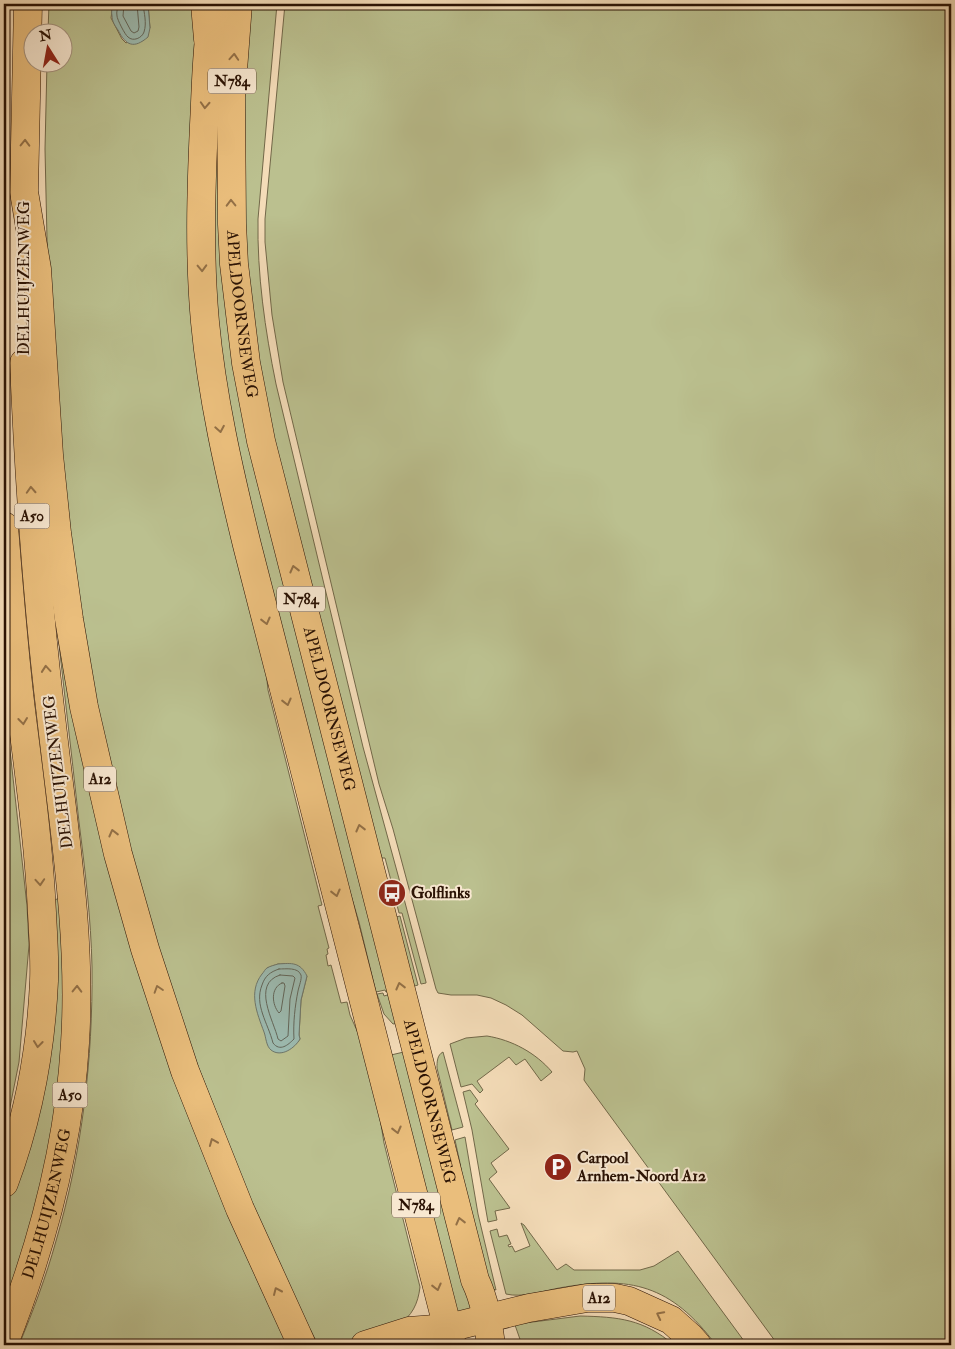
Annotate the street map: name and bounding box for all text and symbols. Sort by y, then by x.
north arrow [22,22,72,72]
text: N [37,26,54,45]
one-way arrow [229,52,240,60]
road number: N784 [208,68,256,94]
one-way arrow [200,102,211,110]
one-way arrow [19,139,30,147]
one-way arrow [226,199,237,207]
street label: DELHUIJZENWEG [14,201,35,355]
street label: APELDOORNSEWEG [222,229,263,400]
one-way arrow [196,264,207,272]
one-way arrow [215,425,225,433]
one-way arrow [25,486,36,494]
road number: A50 [15,504,50,528]
one-way arrow [289,566,299,574]
road number: N784 [277,586,325,612]
one-way arrow [260,617,271,626]
street label: APELDOORNSEWEG [299,624,360,793]
one-way arrow [41,665,52,673]
street label: DELHUIJZENWEG [39,694,78,850]
one-way arrow [281,698,292,707]
one-way arrow [17,716,27,725]
road number: A12 [84,766,116,792]
one-way arrow [355,825,365,833]
one-way arrow [108,829,119,838]
bus stop icon: Golflinks [377,878,407,908]
one-way arrow [35,879,46,887]
place label: Golflinks [411,883,471,903]
one-way arrow [330,889,341,898]
one-way arrow [395,981,406,990]
one-way arrow [72,984,82,992]
one-way arrow [154,985,164,994]
street label: APELDOORNSEWEG [399,1016,460,1186]
one-way arrow [33,1041,44,1049]
road number: A50 [52,1082,88,1108]
one-way arrow [391,1125,402,1134]
street label: DELHUIJZENWEG [18,1127,75,1282]
one-way arrow [209,1138,219,1147]
place label: Carpool Arnhem-Noord A12 [576,1148,706,1186]
parking icon: Carpool Arnhem-Noord A12 [543,1152,573,1182]
road number: N784 [392,1192,440,1218]
one-way arrow [455,1216,466,1225]
one-way arrow [432,1283,442,1291]
road number: A12 [583,1286,615,1310]
one-way arrow [272,1287,283,1296]
one-way arrow [656,1311,665,1321]

